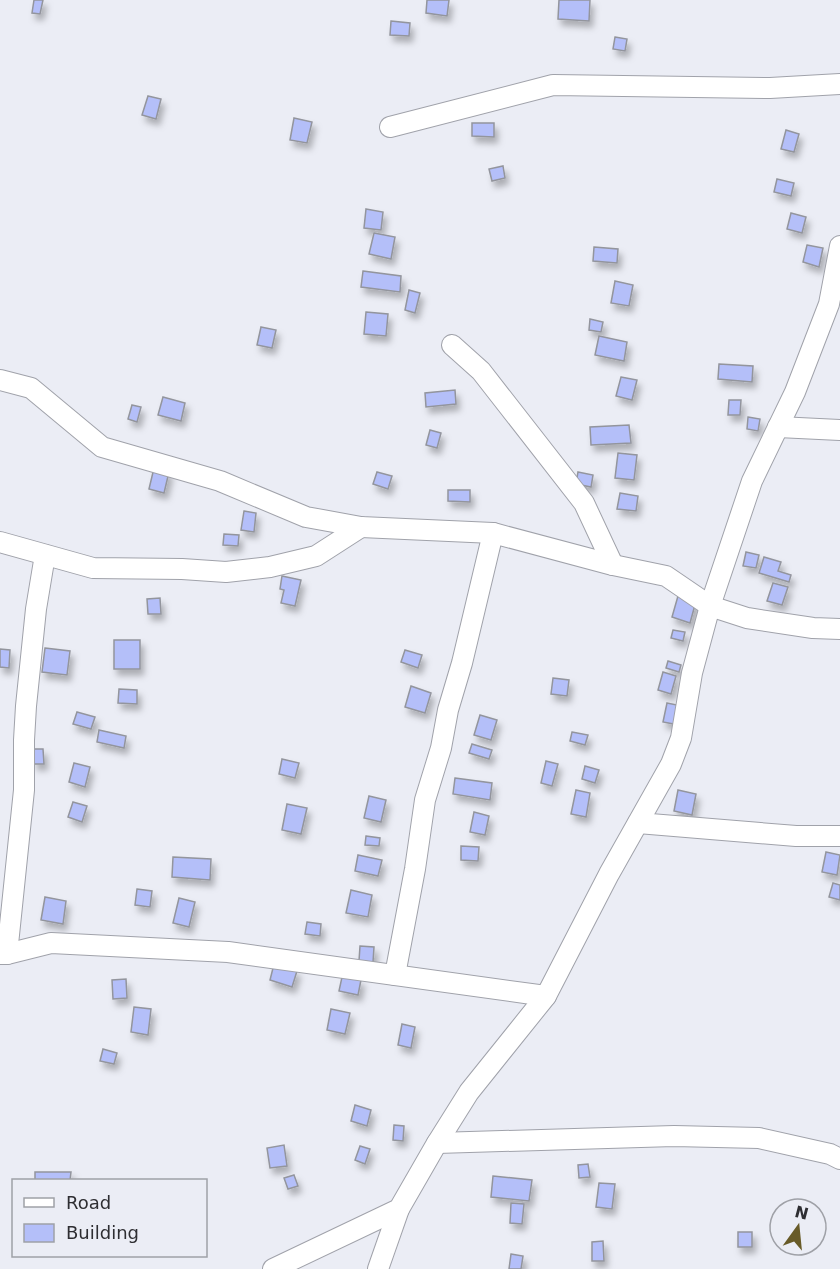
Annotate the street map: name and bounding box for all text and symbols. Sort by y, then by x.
legend [12,1179,207,1257]
text: Road [66,1192,111,1213]
north arrow [768,1197,828,1257]
text: N [793,1202,811,1224]
text: Building [66,1222,139,1243]

